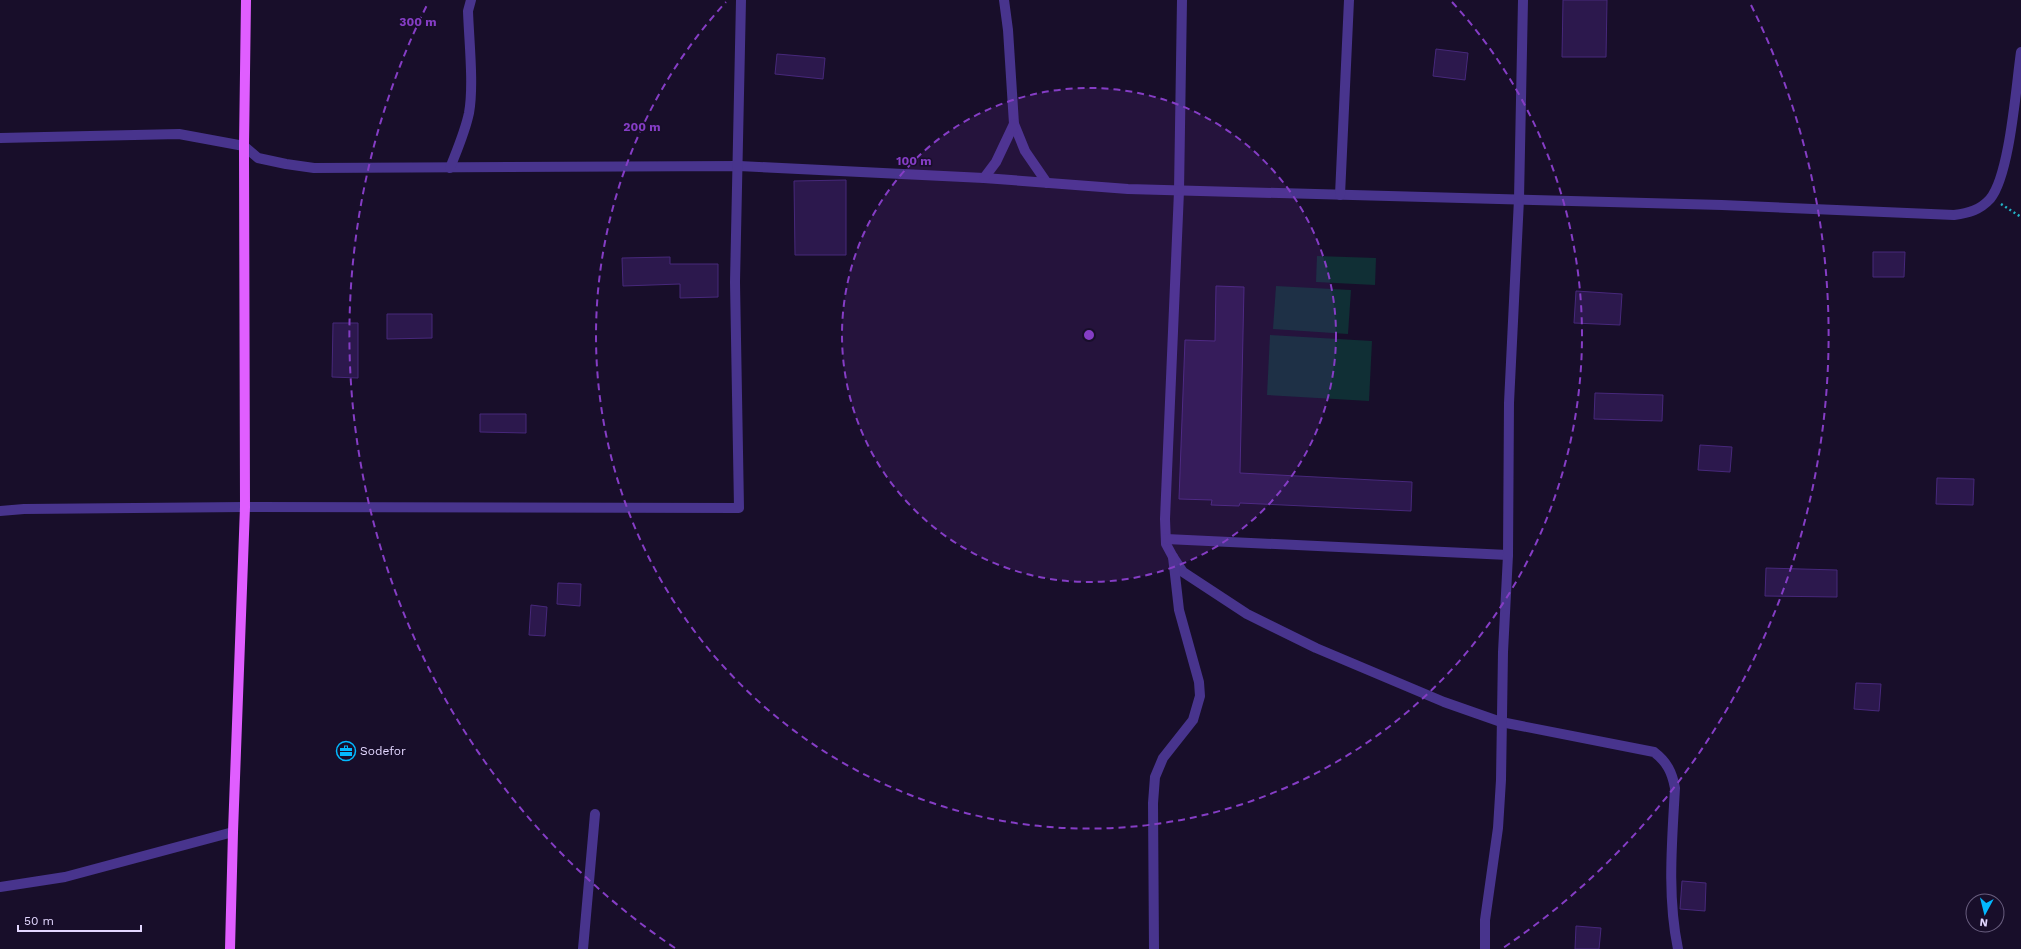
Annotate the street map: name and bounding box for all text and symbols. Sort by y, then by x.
text: 300 m [399,15,437,29]
text: 200 m [623,120,661,134]
text: 100 m [896,154,932,168]
centre of rings [1082,328,1096,342]
office icon: Sodefor [335,740,357,762]
place label: Sodefor [360,744,406,758]
north arrow [1965,893,2005,933]
scale bar [18,907,141,933]
text: 50 m [24,914,54,928]
text: N [1979,915,1989,929]

